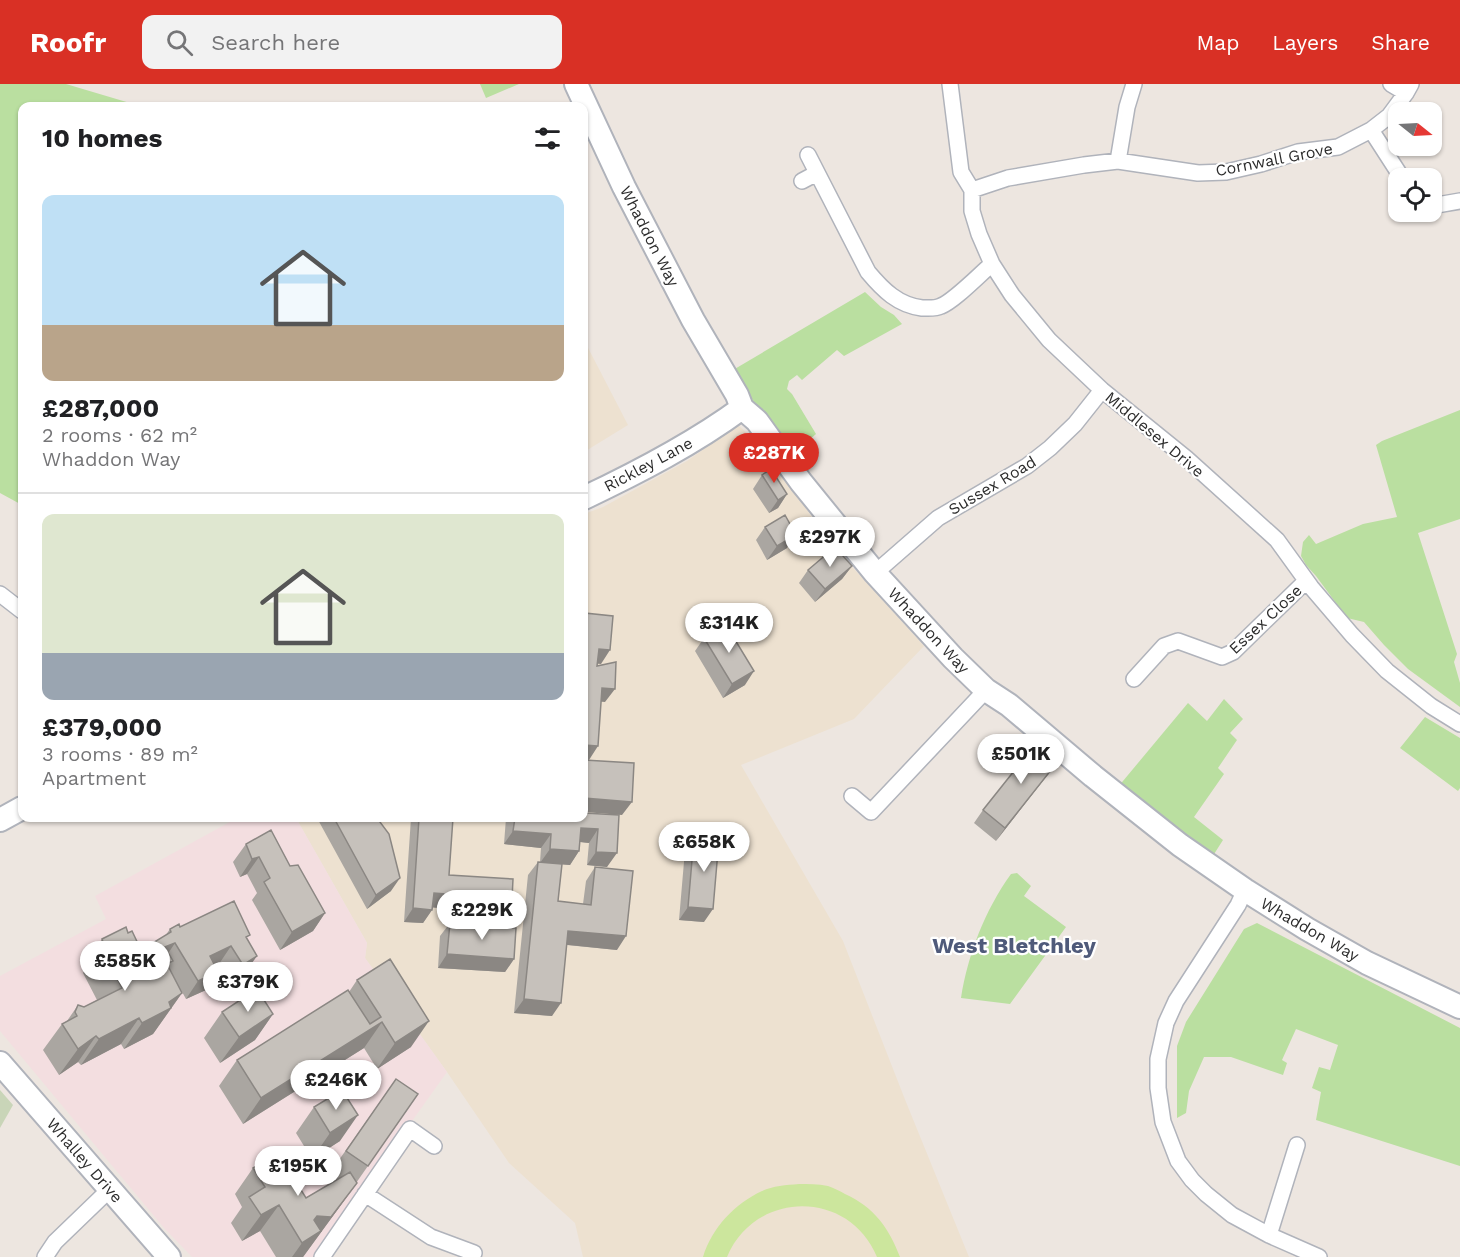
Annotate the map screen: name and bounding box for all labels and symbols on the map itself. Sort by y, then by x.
north arrow [1388,102,1442,156]
street label: Cornwall Grove [1214,139,1334,180]
street label: Whaddon Way [616,183,683,290]
street label: Middlesex Drive [1101,388,1208,481]
street label: Rickley Lane [601,433,696,496]
pin: £287K [732,433,816,484]
street label: Sussex Road [945,452,1039,519]
pin: £297K [788,517,872,568]
street label: Essex Close [1225,581,1306,658]
street label: Whaddon Way [884,583,974,678]
pin: £314K [687,603,771,654]
pin: £501K [979,734,1063,785]
pin: £658K [662,822,746,873]
pin: £229K [440,890,524,941]
street label: Whaddon Way [1257,894,1363,966]
district label: West Bletchley [932,933,1096,958]
pin: £585K [83,941,167,992]
pin: £379K [206,962,290,1013]
pin: £246K [294,1060,378,1111]
street label: Whalley Drive [43,1114,127,1207]
pin: £195K [256,1146,340,1197]

